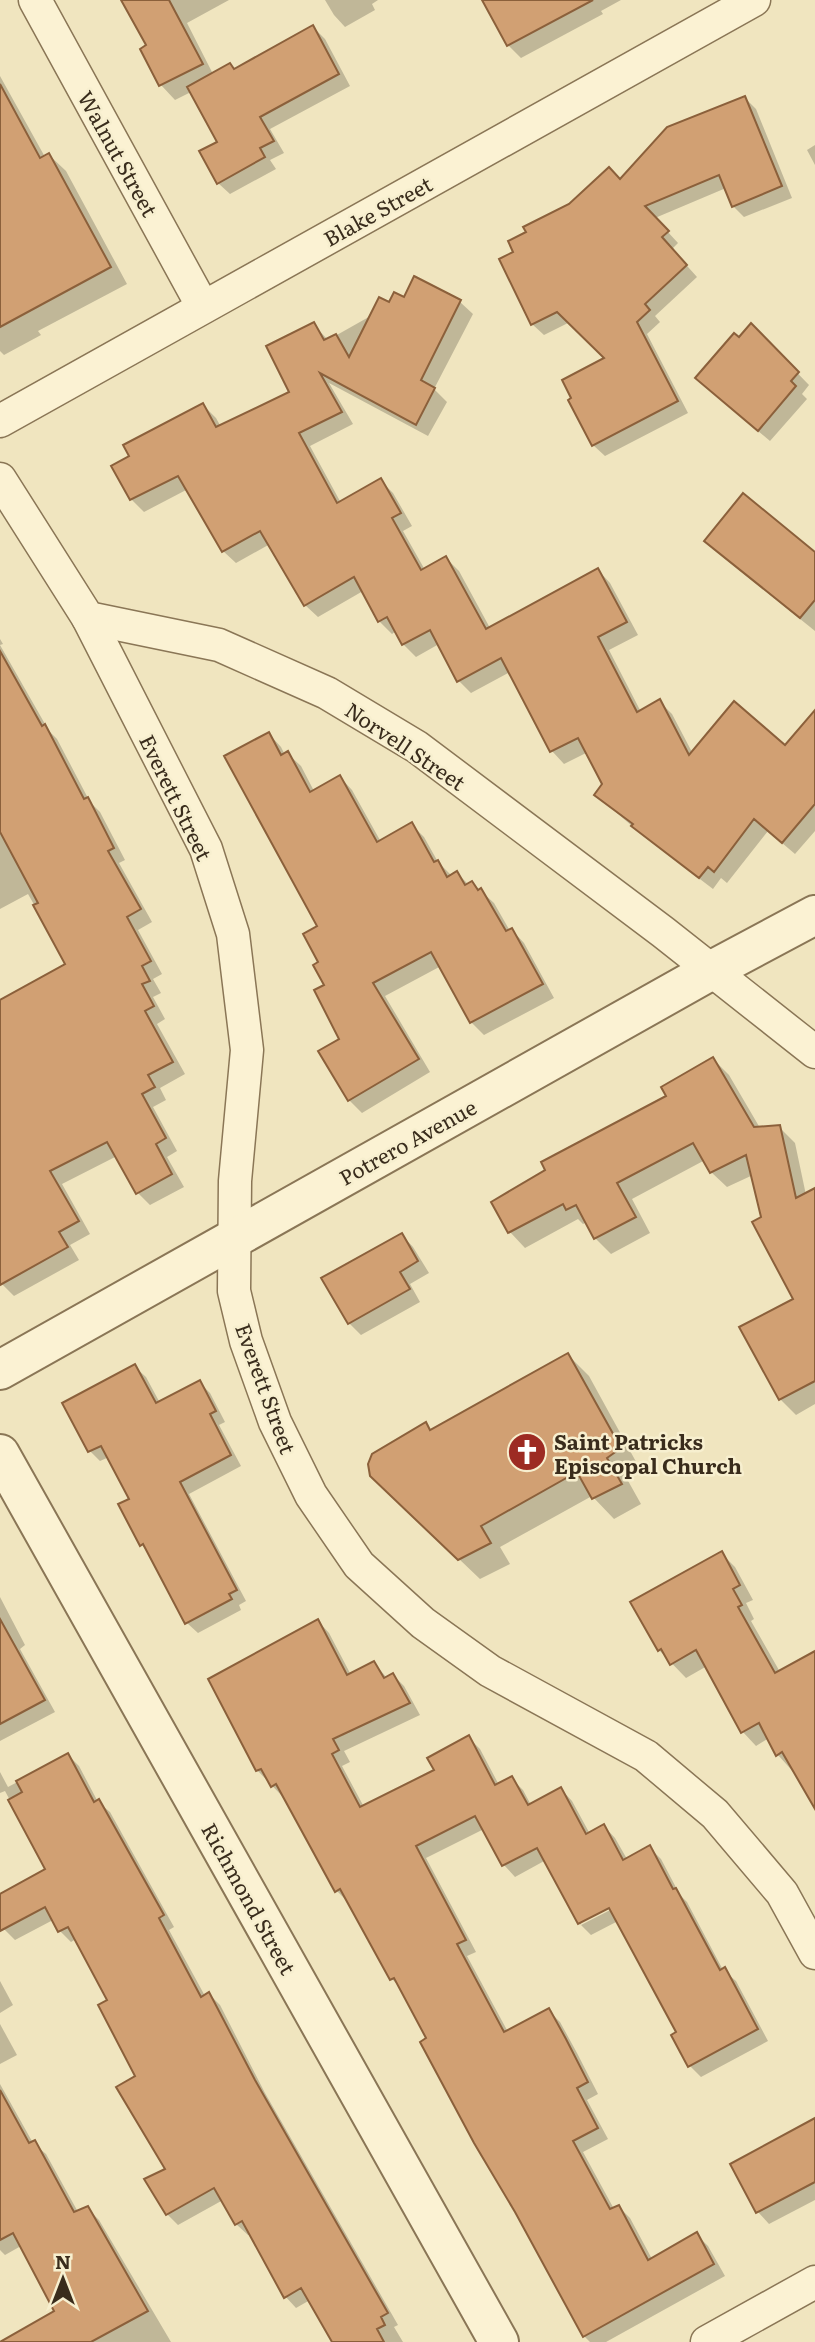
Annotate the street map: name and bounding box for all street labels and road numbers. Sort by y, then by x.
street label: Walnut Street [72,84,167,222]
street label: Blake Street [317,167,437,253]
street label: Norvell Street [340,693,473,797]
street label: Everett Street [133,729,221,866]
street label: Potrero Avenue [333,1090,482,1192]
street label: Everett Street [229,1318,305,1458]
street label: Richmond Street [195,1816,305,1980]

